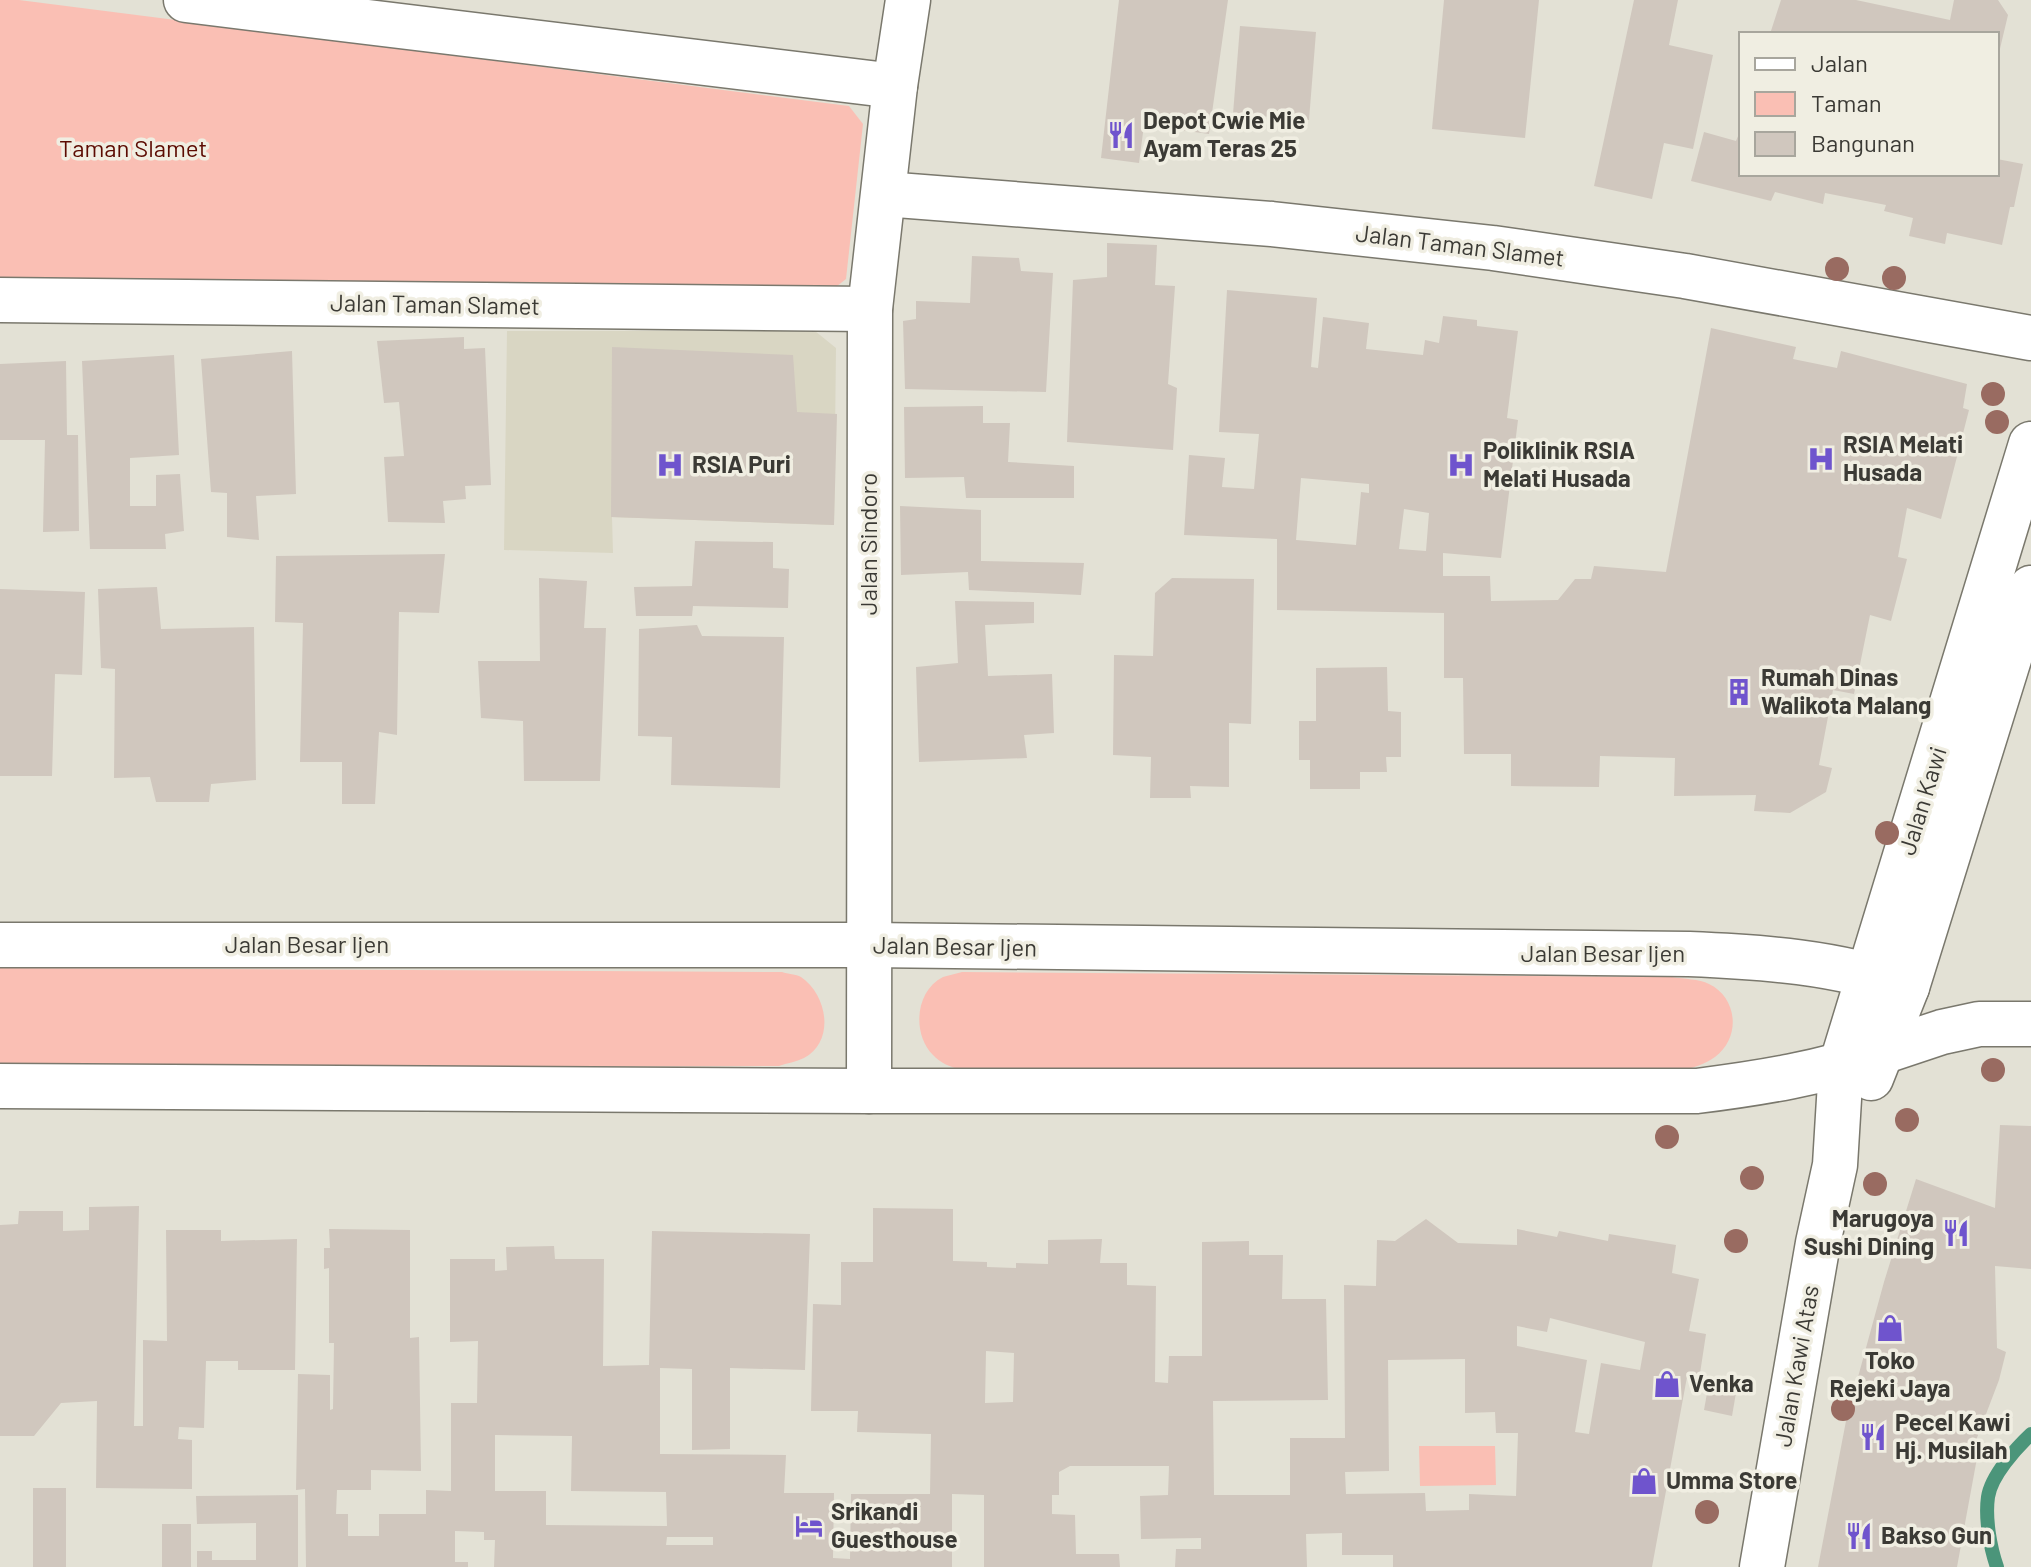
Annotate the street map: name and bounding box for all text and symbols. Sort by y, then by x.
legend [1739,32,1999,176]
text: Jalan [1811,48,1868,77]
text: Taman [1811,88,1882,117]
place label: Depot Cwie Mie Ayam Teras 25 [1143,105,1305,162]
restaurant icon: Depot Cwie Mie Ayam Teras 25 [1106,120,1136,150]
text: Bangunan [1811,128,1915,157]
park label: Taman Slamet [59,133,207,162]
street label: Jalan Taman Slamet [1354,217,1566,272]
street label: Jalan Taman Slamet [330,287,540,320]
place label: RSIA Melati Husada [1843,429,1963,486]
place label: Poliklinik RSIA Melati Husada [1483,435,1635,492]
hospital icon: RSIA Melati Husada [1806,444,1836,474]
place label: RSIA Puri [692,449,791,478]
hospital icon: RSIA Puri [655,450,685,480]
hospital icon: Poliklinik RSIA Melati Husada [1446,450,1476,480]
street label: Jalan Sindoro [853,473,882,615]
place label: Rumah Dinas Walikota Malang [1761,662,1931,719]
building icon: Rumah Dinas Walikota Malang [1724,677,1754,707]
street label: Jalan Kawi [1891,743,1952,858]
street label: Jalan Besar Ijen [225,929,389,958]
street label: Jalan Besar Ijen [873,930,1037,961]
street label: Jalan Besar Ijen [1521,938,1685,967]
place label: Marugoya Sushi Dining [1804,1203,1934,1260]
restaurant icon: Marugoya Sushi Dining [1941,1218,1971,1248]
street label: Jalan Kawi Atas [1767,1283,1824,1449]
shop icon: Toko Rejeki Jaya [1875,1313,1905,1343]
place label: Toko Rejeki Jaya [1829,1345,1951,1402]
place label: Venka [1689,1368,1754,1397]
shop icon: Venka [1652,1369,1682,1399]
place label: Pecel Kawi Hj. Musilah [1895,1407,2011,1464]
restaurant icon: Pecel Kawi Hj. Musilah [1858,1422,1888,1452]
place label: Umma Store [1666,1465,1797,1494]
shop icon: Umma Store [1629,1466,1659,1496]
place label: Srikandi Guesthouse [831,1496,958,1553]
hotel icon: Srikandi Guesthouse [794,1511,824,1541]
place label: Bakso Gun [1881,1520,1992,1549]
restaurant icon: Bakso Gun [1844,1521,1874,1551]

